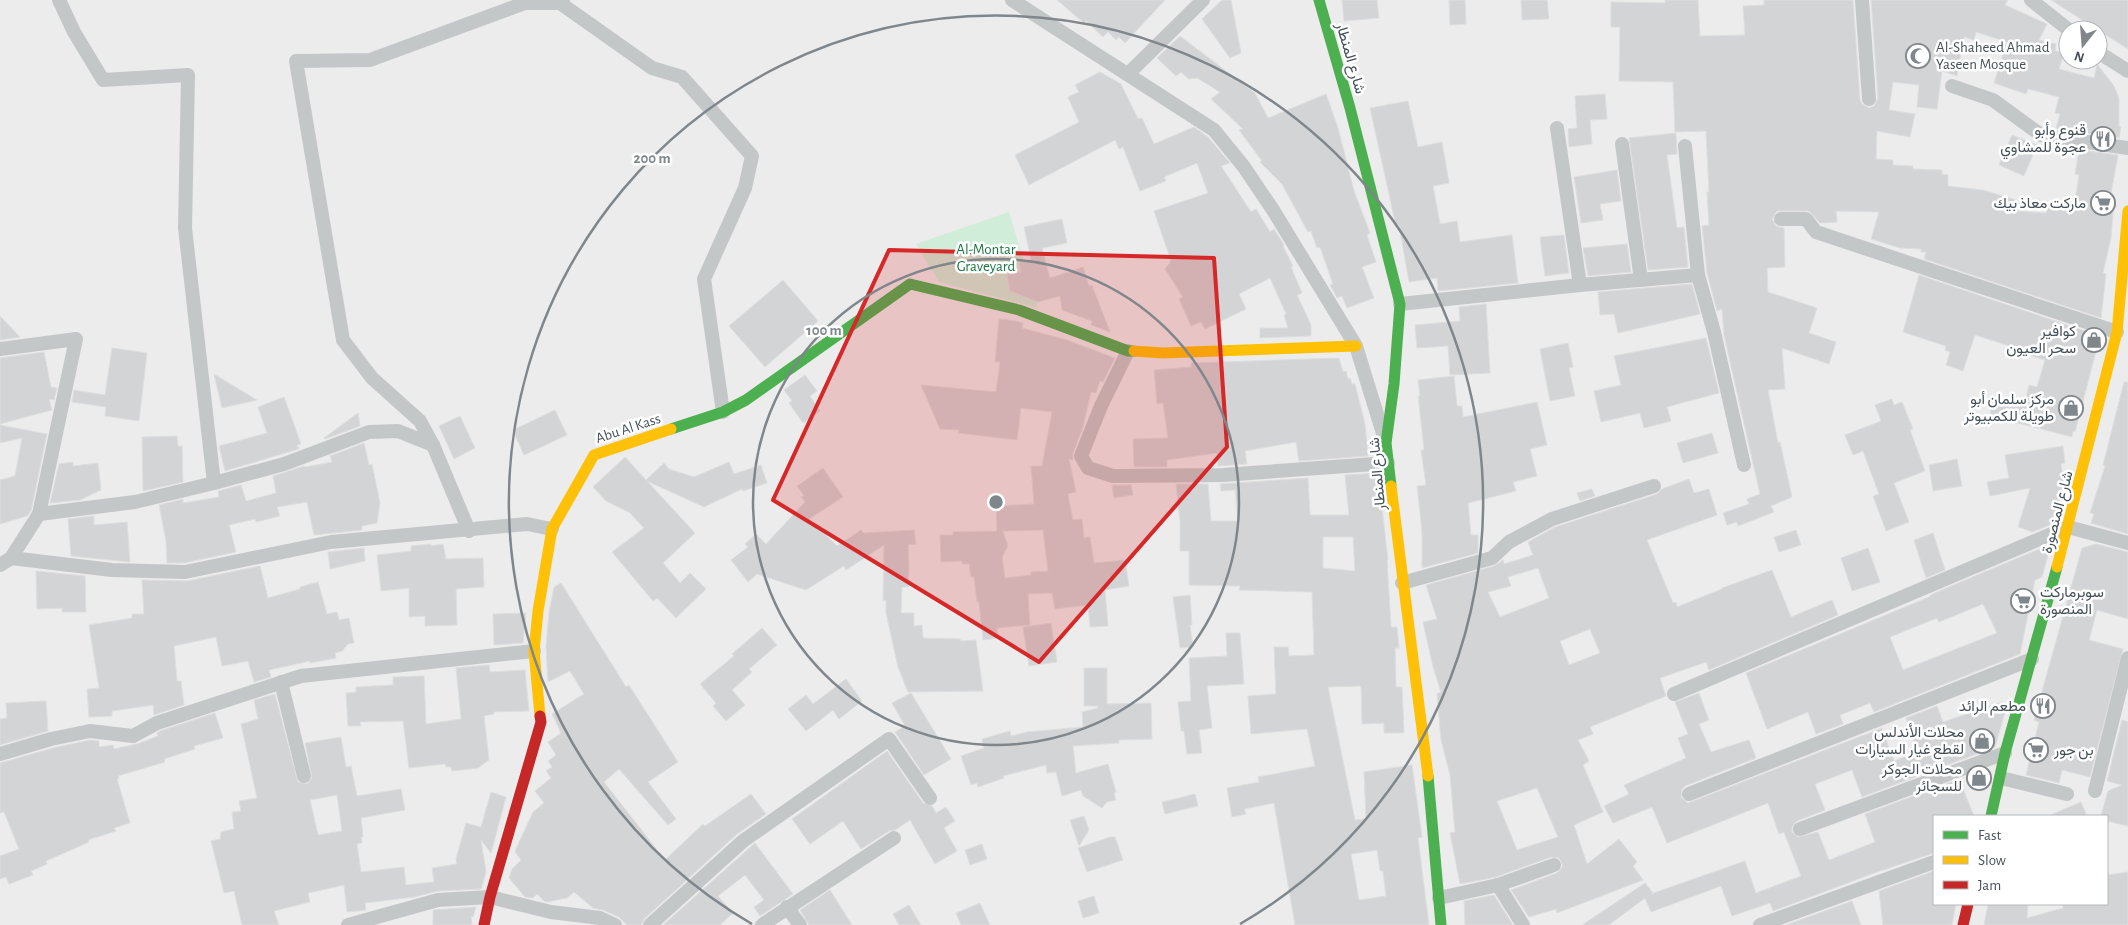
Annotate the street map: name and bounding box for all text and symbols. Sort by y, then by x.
street label: شارع المنطار [1330,20,1368,96]
north arrow [2058,20,2108,70]
place label: Al-Shaheed Ahmad Yaseen Mosque [1936,40,2050,72]
mosque icon: Al-Shaheed Ahmad Yaseen Mosque [1905,43,1931,69]
text: N [2073,48,2086,65]
place label: قنوع وأبو عجوة للمشاوي [2000,122,2086,160]
restaurant icon: قنوع وأبو عجوة للمشاوي [2090,126,2116,152]
text: 200 m [633,151,671,166]
supermarket icon: ماركت معاذ بيك [2090,190,2116,216]
place label: ماركت معاذ بيك [1994,196,2086,212]
park label: Al-Montar Graveyard [956,242,1016,274]
text: 100 m [806,323,842,338]
place label: كوافير سحر العيون [2006,324,2076,357]
shop icon: كوافير سحر العيون [2081,327,2107,353]
place label: مركز سلمان أبو طويلة للكمبيوتر [1963,391,2054,425]
shop icon: مركز سلمان أبو طويلة للكمبيوتر [2058,395,2084,421]
street label: Abu Al Kass [594,411,663,446]
street label: شارع المنطار [1367,436,1391,512]
street label: شارع المنصورة [2039,469,2079,556]
centre of rings [987,493,1005,511]
place label: سوبرماركت المنصورة [2040,585,2104,618]
supermarket icon: سوبرماركت المنصورة [2010,588,2036,614]
restaurant icon: مطعم الرائد [2030,693,2056,719]
place label: مطعم الرائد [1959,699,2026,716]
place label: محلات الأندلس لقطع غيار السيارات [1855,723,1964,760]
shop icon: محلات الأندلس لقطع غيار السيارات [1969,728,1995,754]
supermarket icon: بن جور [2023,737,2049,763]
place label: بن جور [2053,743,2094,760]
place label: محلات الجوكر للسجائر [1881,762,1962,795]
shop icon: محلات الجوكر للسجائر [1966,765,1992,791]
legend [1933,815,2108,905]
text: Fast [1978,828,2002,843]
text: Slow [1978,853,2006,868]
text: Jam [1978,878,2001,893]

